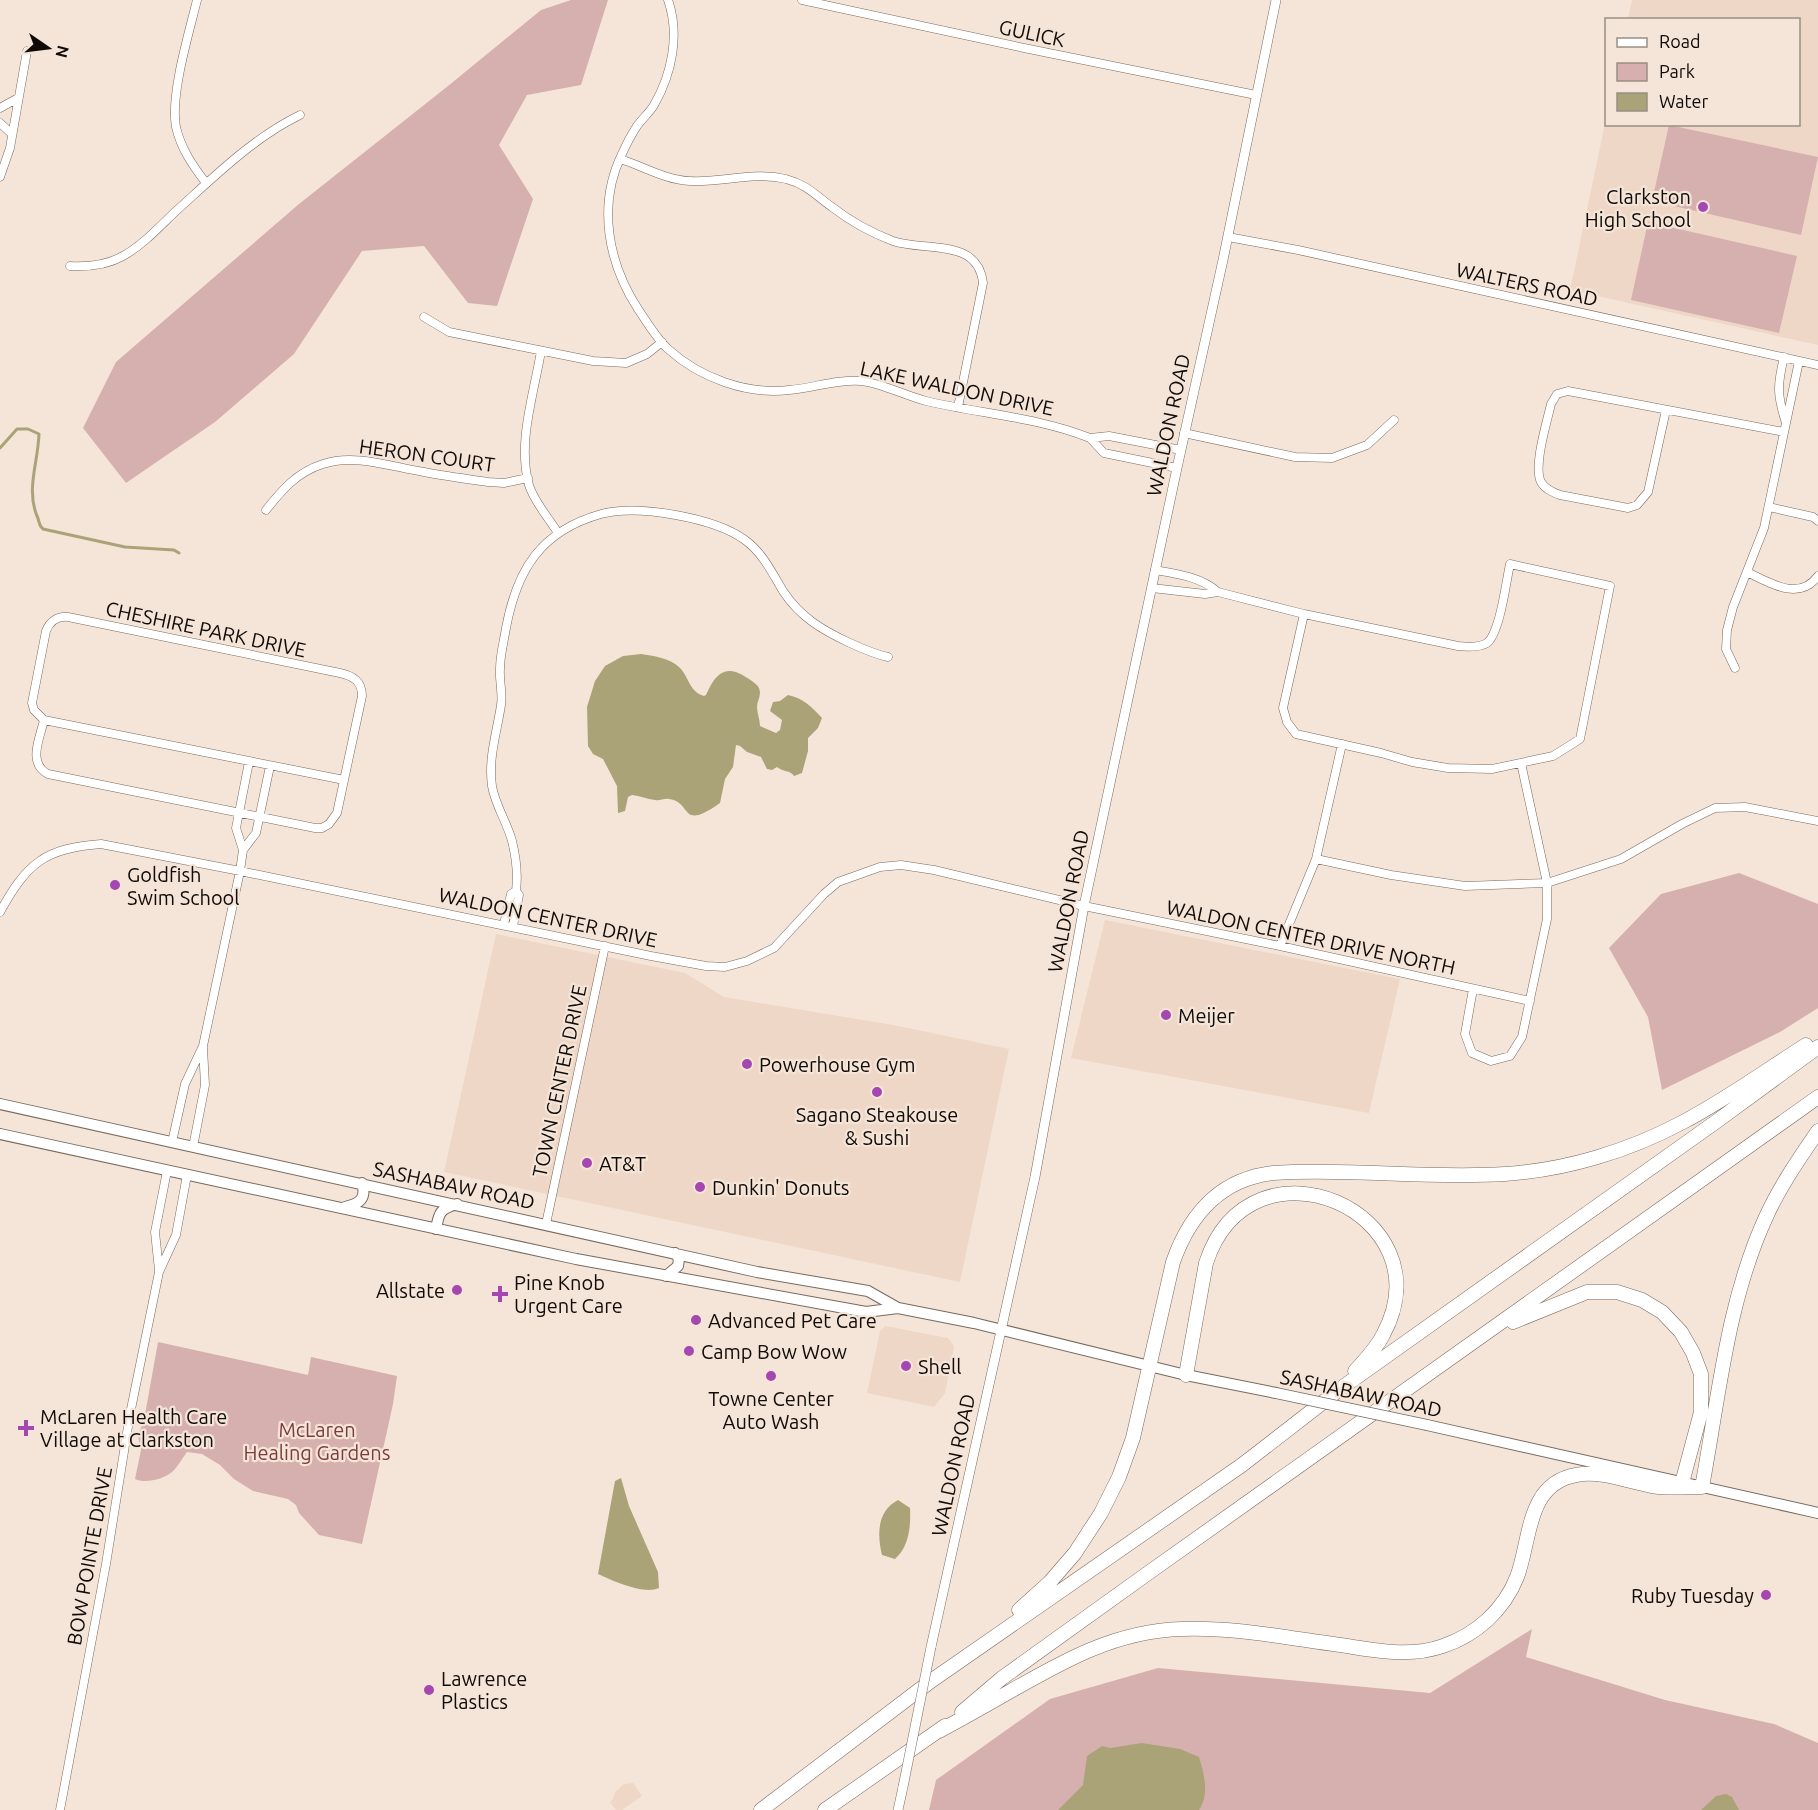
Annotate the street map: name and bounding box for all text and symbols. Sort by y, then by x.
street label: GULICK [997,15,1067,51]
north arrow [18,18,78,78]
legend [1605,18,1800,126]
text: Road [1659,31,1701,51]
text: N [52,44,73,60]
text: Park [1659,61,1695,81]
text: Water [1659,91,1709,111]
place label: Clarkston High School [1585,185,1691,231]
marker: Clarkston High School [1696,200,1710,214]
street label: WALTERS ROAD [1454,258,1600,310]
street label: WALDON ROAD [1142,352,1194,498]
street label: LAKE WALDON DRIVE [858,356,1056,420]
street label: HERON COURT [358,434,496,476]
street label: CHESHIRE PARK DRIVE [104,597,308,661]
street label: WALDON ROAD [1043,828,1093,974]
place label: Goldfish Swim School [127,863,240,909]
marker: Goldfish Swim School [108,878,122,892]
street label: WALDON CENTER DRIVE [437,883,659,951]
street label: WALDON CENTER DRIVE NORTH [1165,895,1457,979]
street label: TOWN CENTER DRIVE [527,983,591,1179]
place label: Meijer [1178,1004,1235,1027]
marker: Meijer [1159,1008,1173,1022]
place label: Powerhouse Gym [759,1053,915,1076]
marker: Powerhouse Gym [740,1057,754,1071]
marker: Sagano Steakouse & Sushi [870,1085,884,1099]
place label: Sagano Steakouse & Sushi [796,1103,958,1149]
place label: AT&T [599,1152,646,1175]
marker: AT&T [580,1156,594,1170]
street label: SASHABAW ROAD [371,1157,537,1213]
place label: Dunkin' Donuts [712,1176,850,1199]
marker: Dunkin' Donuts [693,1180,707,1194]
place label: Pine Knob Urgent Care [514,1271,623,1317]
place label: Allstate [376,1279,445,1302]
marker: Allstate [450,1283,464,1297]
marker: Pine Knob Urgent Care [491,1285,509,1303]
place label: Advanced Pet Care [708,1309,877,1332]
marker: Advanced Pet Care [689,1313,703,1327]
place label: Camp Bow Wow [701,1340,847,1363]
marker: Camp Bow Wow [682,1344,696,1358]
place label: Shell [918,1355,961,1378]
marker: Shell [899,1359,913,1373]
street label: SASHABAW ROAD [1278,1365,1444,1421]
marker: Towne Center Auto Wash [764,1369,778,1383]
place label: Towne Center Auto Wash [708,1387,834,1433]
street label: WALDON ROAD [927,1392,979,1538]
place label: McLaren Health Care Village at Clarkston [40,1405,227,1451]
park label: McLaren Healing Gardens [244,1418,390,1464]
marker: McLaren Health Care Village at Clarkston [17,1419,35,1437]
street label: BOW POINTE DRIVE [62,1465,116,1647]
place label: Ruby Tuesday [1631,1584,1754,1607]
marker: Ruby Tuesday [1759,1588,1773,1602]
place label: Lawrence Plastics [441,1667,527,1713]
marker: Lawrence Plastics [422,1683,436,1697]

